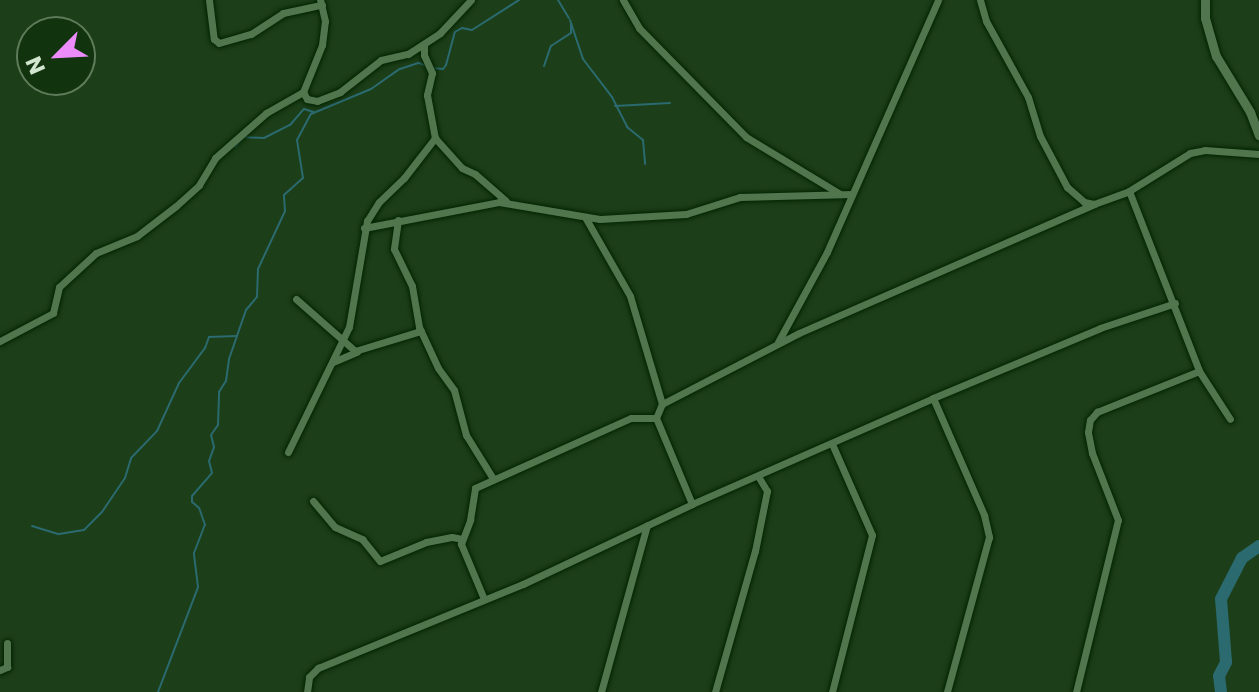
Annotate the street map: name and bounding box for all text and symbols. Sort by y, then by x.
north arrow [16,16,96,96]
text: N [18,51,53,79]

